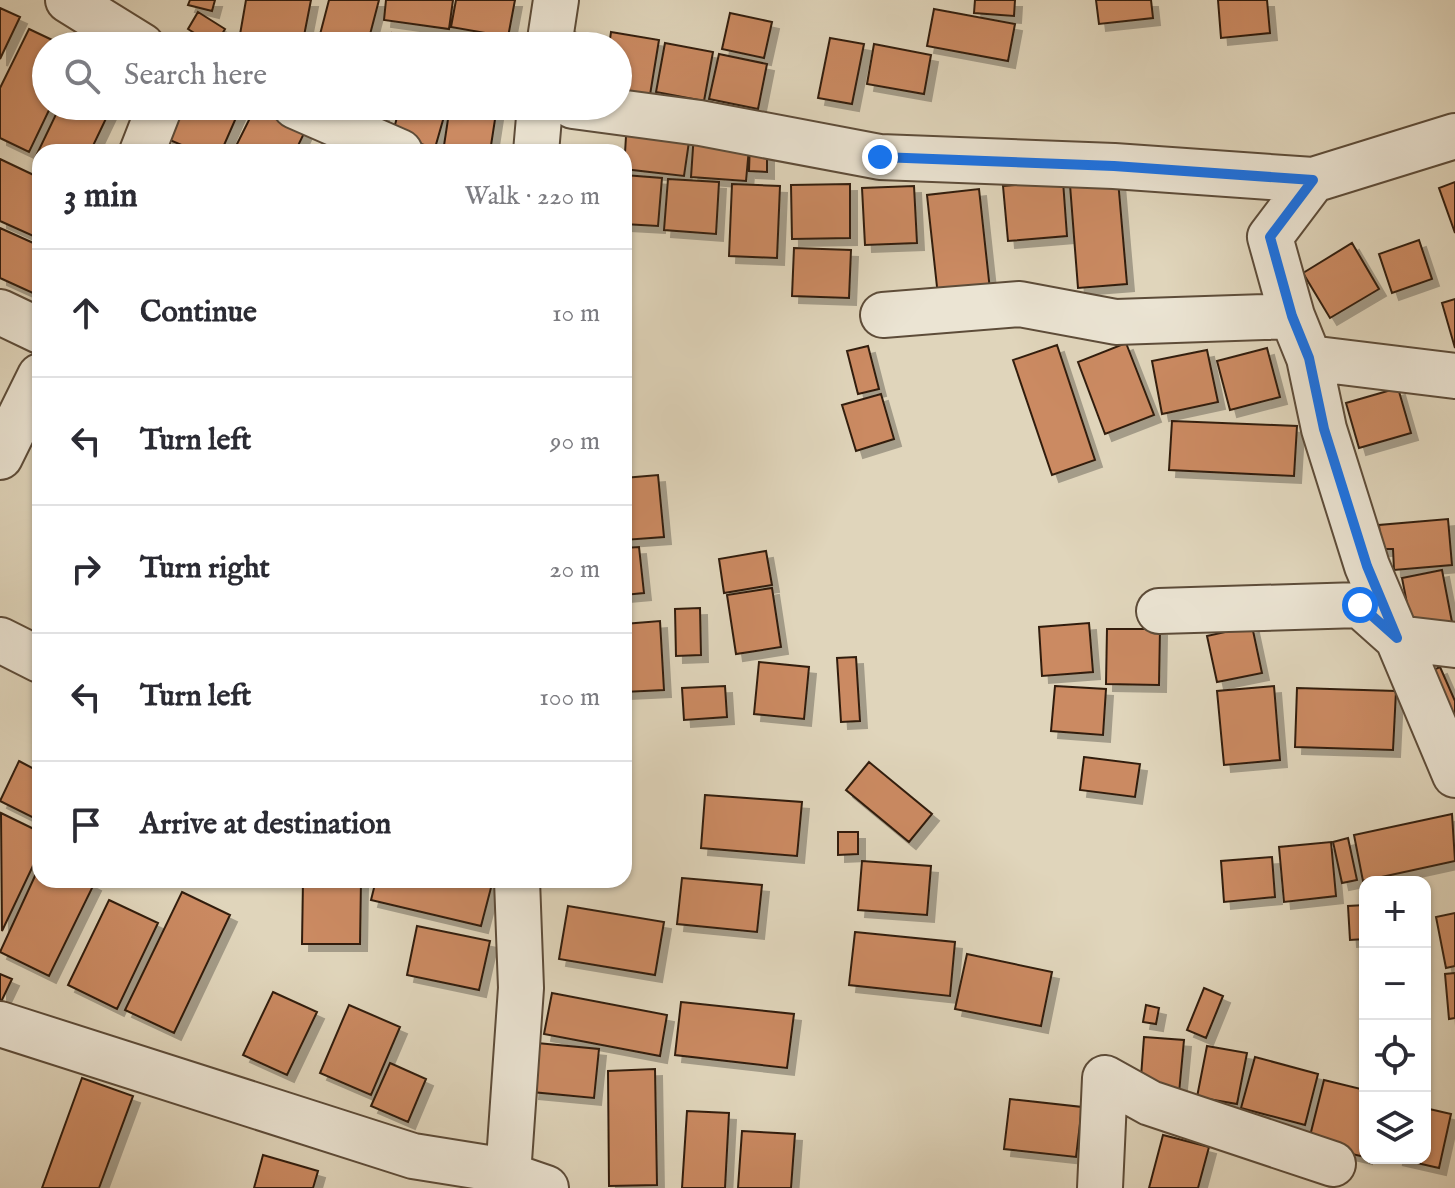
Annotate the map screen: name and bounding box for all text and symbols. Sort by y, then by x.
search box [32,32,632,120]
icon: search [60,54,104,98]
text: Search here [124,57,267,95]
route end [862,139,898,175]
text: 3 min [64,175,138,218]
text: Walk · 220 m [465,180,600,213]
icon: ahead [64,291,108,335]
text: Continue [140,294,257,332]
text: 10 m [552,297,600,330]
icon: left [64,419,108,463]
text: Turn left [140,422,251,460]
text: 90 m [550,425,600,458]
icon: right [64,547,108,591]
text: Turn right [140,550,270,588]
text: 20 m [549,553,600,586]
route start [1342,587,1378,623]
icon: left [64,675,108,719]
text: Turn left [140,678,251,716]
text: 100 m [539,681,600,714]
icon: arrive [64,803,108,847]
text: Arrive at destination [140,806,391,844]
map controls [1359,876,1431,1164]
button: + [1359,876,1431,948]
button: − [1359,948,1431,1020]
button: locate [1359,1020,1431,1092]
button: layers [1359,1092,1431,1164]

